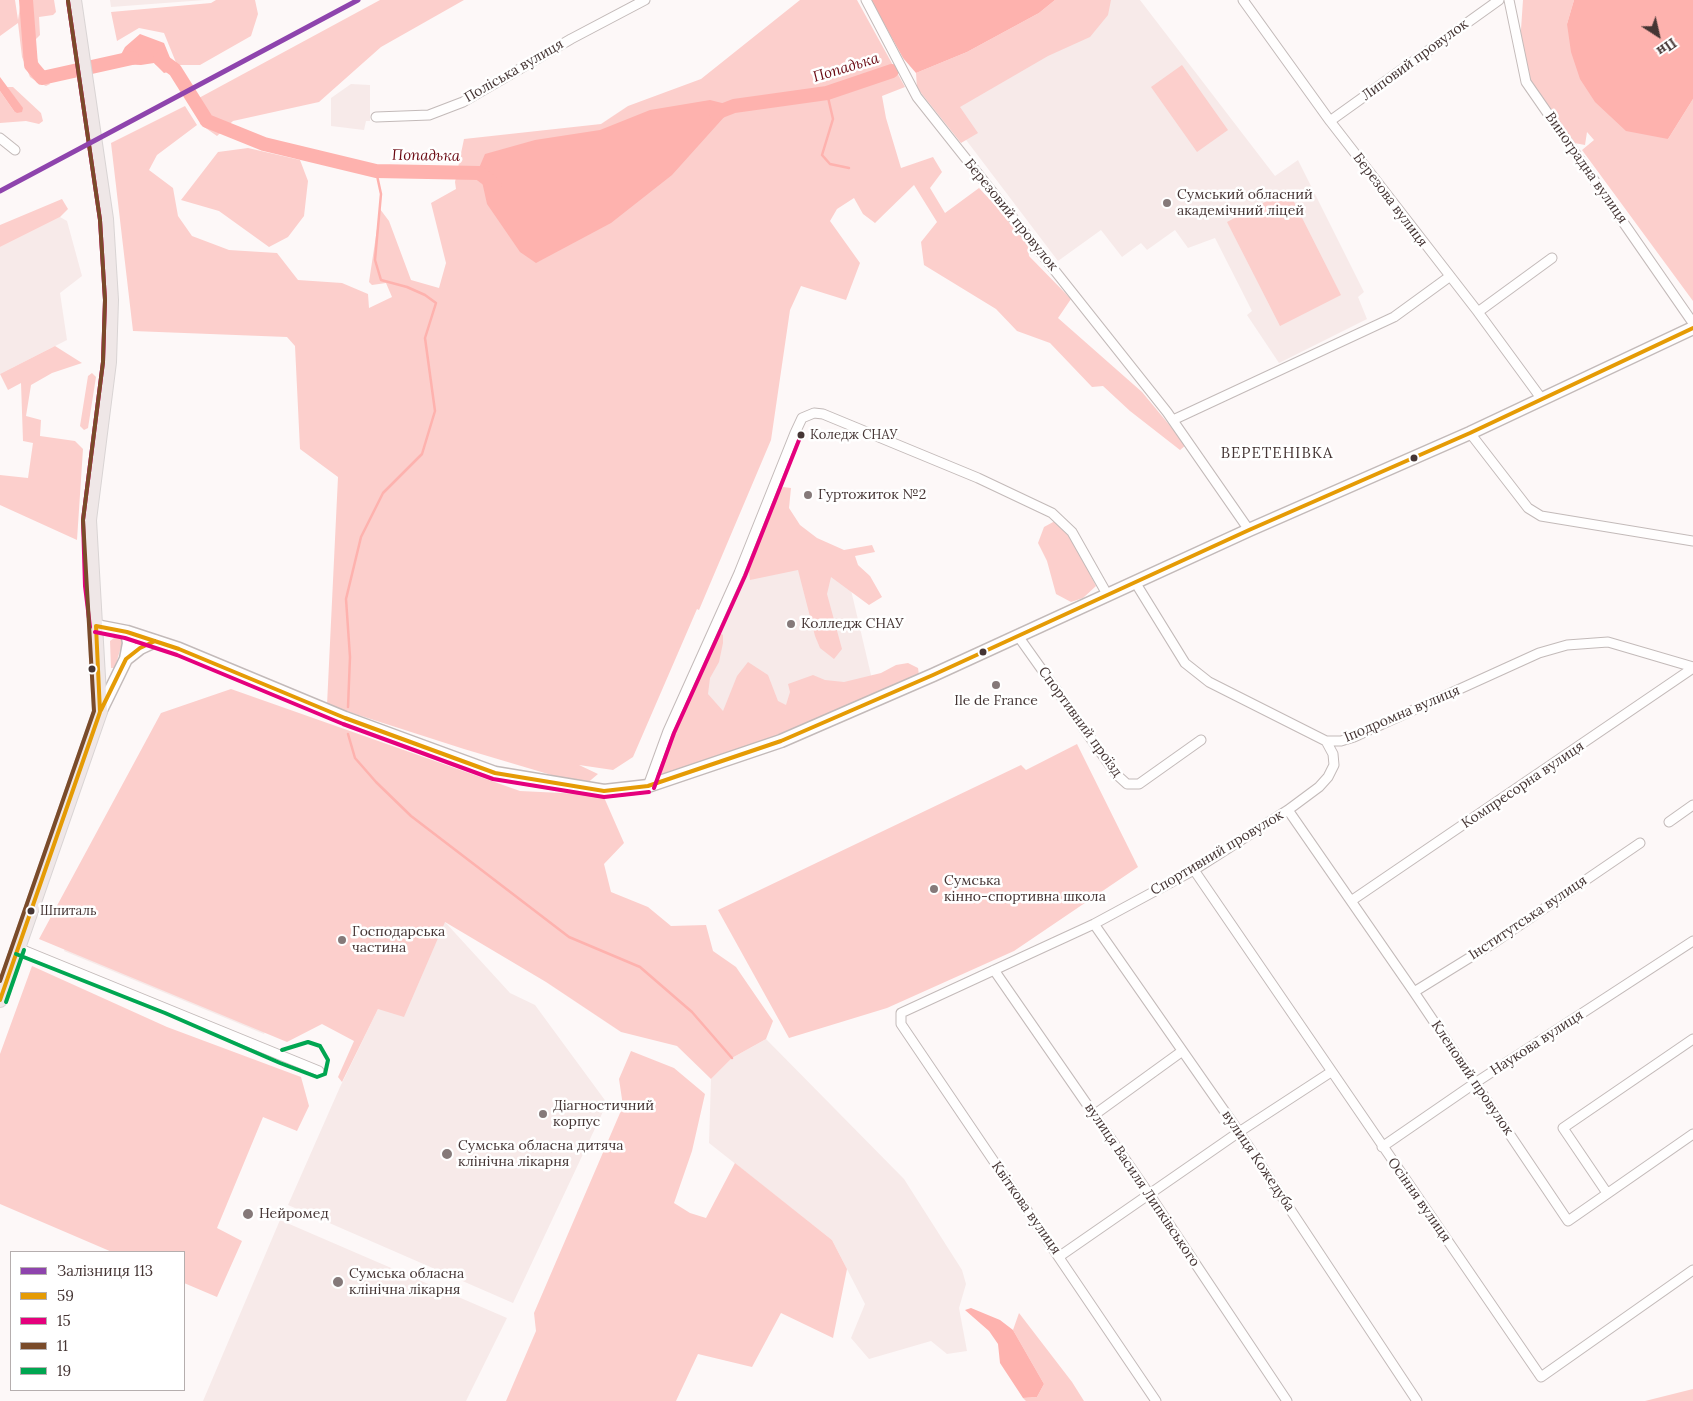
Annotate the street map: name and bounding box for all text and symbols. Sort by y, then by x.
north arrow [1633,10,1683,60]
street label: Липовий провулок [1358,16,1472,104]
text: Пн [1653,34,1680,60]
street label: Поліська вулиця [461,36,567,106]
water label: Попадька [811,49,881,87]
street label: Виноградна вулиця [1541,109,1631,227]
water label: Попадька [392,146,460,166]
street label: Березова вулиця [1349,150,1431,250]
street label: Березовий провулок [961,156,1061,274]
place label: Сумський обласний академічний ліцей [1177,187,1313,220]
marker: Сумський обласний академічний ліцей [1161,197,1173,209]
place label: Коледж СНАУ [810,427,898,443]
marker: Коледж СНАУ [796,430,806,440]
district label: ВЕРЕТЕНІВКА [1219,445,1335,463]
unlabelled marker [1409,453,1419,463]
place label: Гуртожиток №2 [818,487,926,503]
marker: Гуртожиток №2 [802,489,814,501]
place label: Колледж СНАУ [801,616,904,632]
marker: Колледж СНАУ [785,618,797,630]
unlabelled marker [978,647,988,657]
unlabelled marker [87,664,97,674]
street label: Спортивний проїзд [1035,664,1125,780]
marker: Ile de France [990,679,1002,691]
street label: Іподромна вулиця [1342,682,1462,746]
place label: Ile de France [954,693,1038,709]
street label: Компресорна вулиця [1459,738,1587,832]
street label: Спортивний провулок [1148,807,1286,899]
street label: Інститутська вулиця [1466,872,1590,964]
place label: Сумська кінно-спортивна школа [944,873,1106,906]
marker: Сумська кінно-спортивна школа [928,883,940,895]
place label: Шпиталь [40,903,97,919]
marker: Шпиталь [26,906,36,916]
place label: Господарська частина [352,924,445,956]
marker: Господарська частина [336,934,348,946]
street label: Наукова вулиця [1488,1007,1586,1079]
street label: Кленовий провулок [1427,1017,1517,1139]
place label: Діагностичний корпус [553,1098,654,1130]
street label: вулиця Василя Липківського [1081,1100,1203,1270]
street label: вулиця Кожедуба [1218,1107,1298,1215]
marker: Діагностичний корпус [537,1108,549,1120]
place label: Сумська обласна дитяча клінічна лікарня [458,1138,623,1170]
marker: Сумська обласна дитяча клінічна лікарня [440,1147,454,1161]
street label: Осіння вулиця [1384,1155,1454,1245]
street label: Квіткова вулиця [988,1158,1064,1258]
place label: Нейромед [259,1206,329,1222]
marker: Нейромед [241,1207,255,1221]
legend [10,1251,185,1391]
text: Залізниця 113 [57,1261,153,1280]
place label: Сумська обласна клінічна лікарня [349,1266,464,1298]
marker: Сумська обласна клінічна лікарня [331,1275,345,1289]
text: 59 [57,1286,74,1305]
text: 15 [57,1311,71,1330]
text: 11 [57,1336,68,1355]
text: 19 [57,1361,71,1380]

